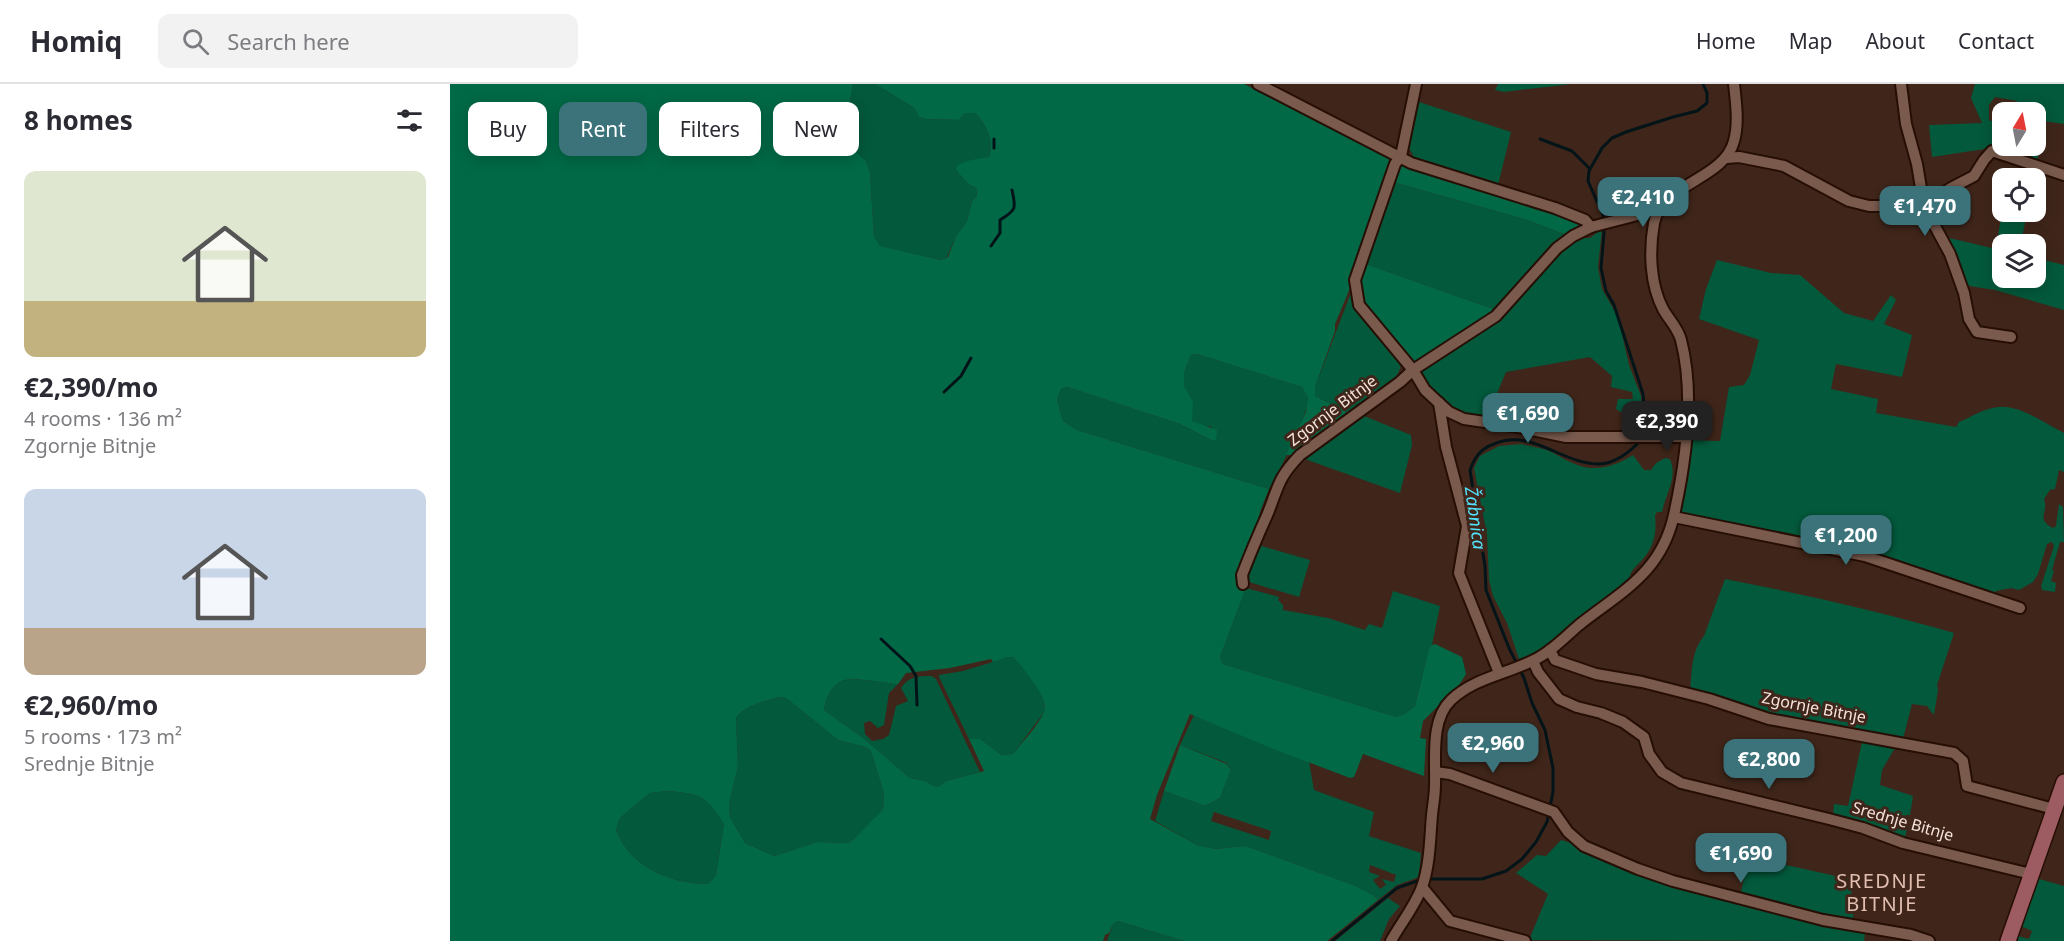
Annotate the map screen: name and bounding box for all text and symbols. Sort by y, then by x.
search box [158,14,578,68]
text: Homiq [30,22,122,60]
icon: search [179,25,212,58]
text: Search here [227,26,350,56]
text: Home [1696,27,1756,55]
text: Map [1789,27,1832,55]
text: About [1865,27,1925,55]
text: Contact [1958,27,2034,55]
text: 8 homes [24,102,133,138]
chip: Buy [468,102,547,156]
chip: Rent [559,102,647,156]
chip: Filters [659,102,761,156]
chip: New [773,102,859,156]
north arrow [1992,102,2046,156]
map controls [1992,102,2046,288]
icon: filters [393,104,426,137]
button: locate [1992,168,2046,222]
pin: €2,410 [1594,177,1692,228]
text: €2,410 [1612,183,1674,210]
pin: €1,470 [1876,186,1974,237]
text: €1,470 [1894,192,1956,219]
icon: home [171,210,279,318]
button: layers [1992,234,2046,288]
text: €2,390/mo [24,369,158,405]
street label: Zgornje Bitnje [1283,369,1381,451]
pin: €1,690 [1479,393,1577,444]
text: €1,690 [1497,399,1559,426]
pin: €2,390 [1618,401,1716,452]
text: 4 rooms · 136 m² [24,405,182,432]
text: €2,390 [1636,407,1698,434]
text: Zgornje Bitnje [24,432,156,459]
water label: Žabnica [1460,484,1492,551]
pin: €1,200 [1797,515,1895,566]
text: €1,200 [1815,521,1877,548]
icon: home [171,528,279,636]
street label: Zgornje Bitnje [1760,686,1868,728]
text: €2,960/mo [24,687,158,723]
text: 5 rooms · 173 m² [24,723,182,750]
pin: €2,960 [1444,723,1542,774]
text: €2,960 [1462,729,1524,756]
pin: €2,800 [1720,739,1818,790]
text: €2,800 [1738,745,1800,772]
text: Srednje Bitnje [24,750,155,777]
street label: Srednje Bitnje [1850,796,1956,846]
pin: €1,690 [1692,833,1790,884]
text: €1,690 [1710,839,1772,866]
district label: SREDNJE BITNJE [1836,867,1928,917]

